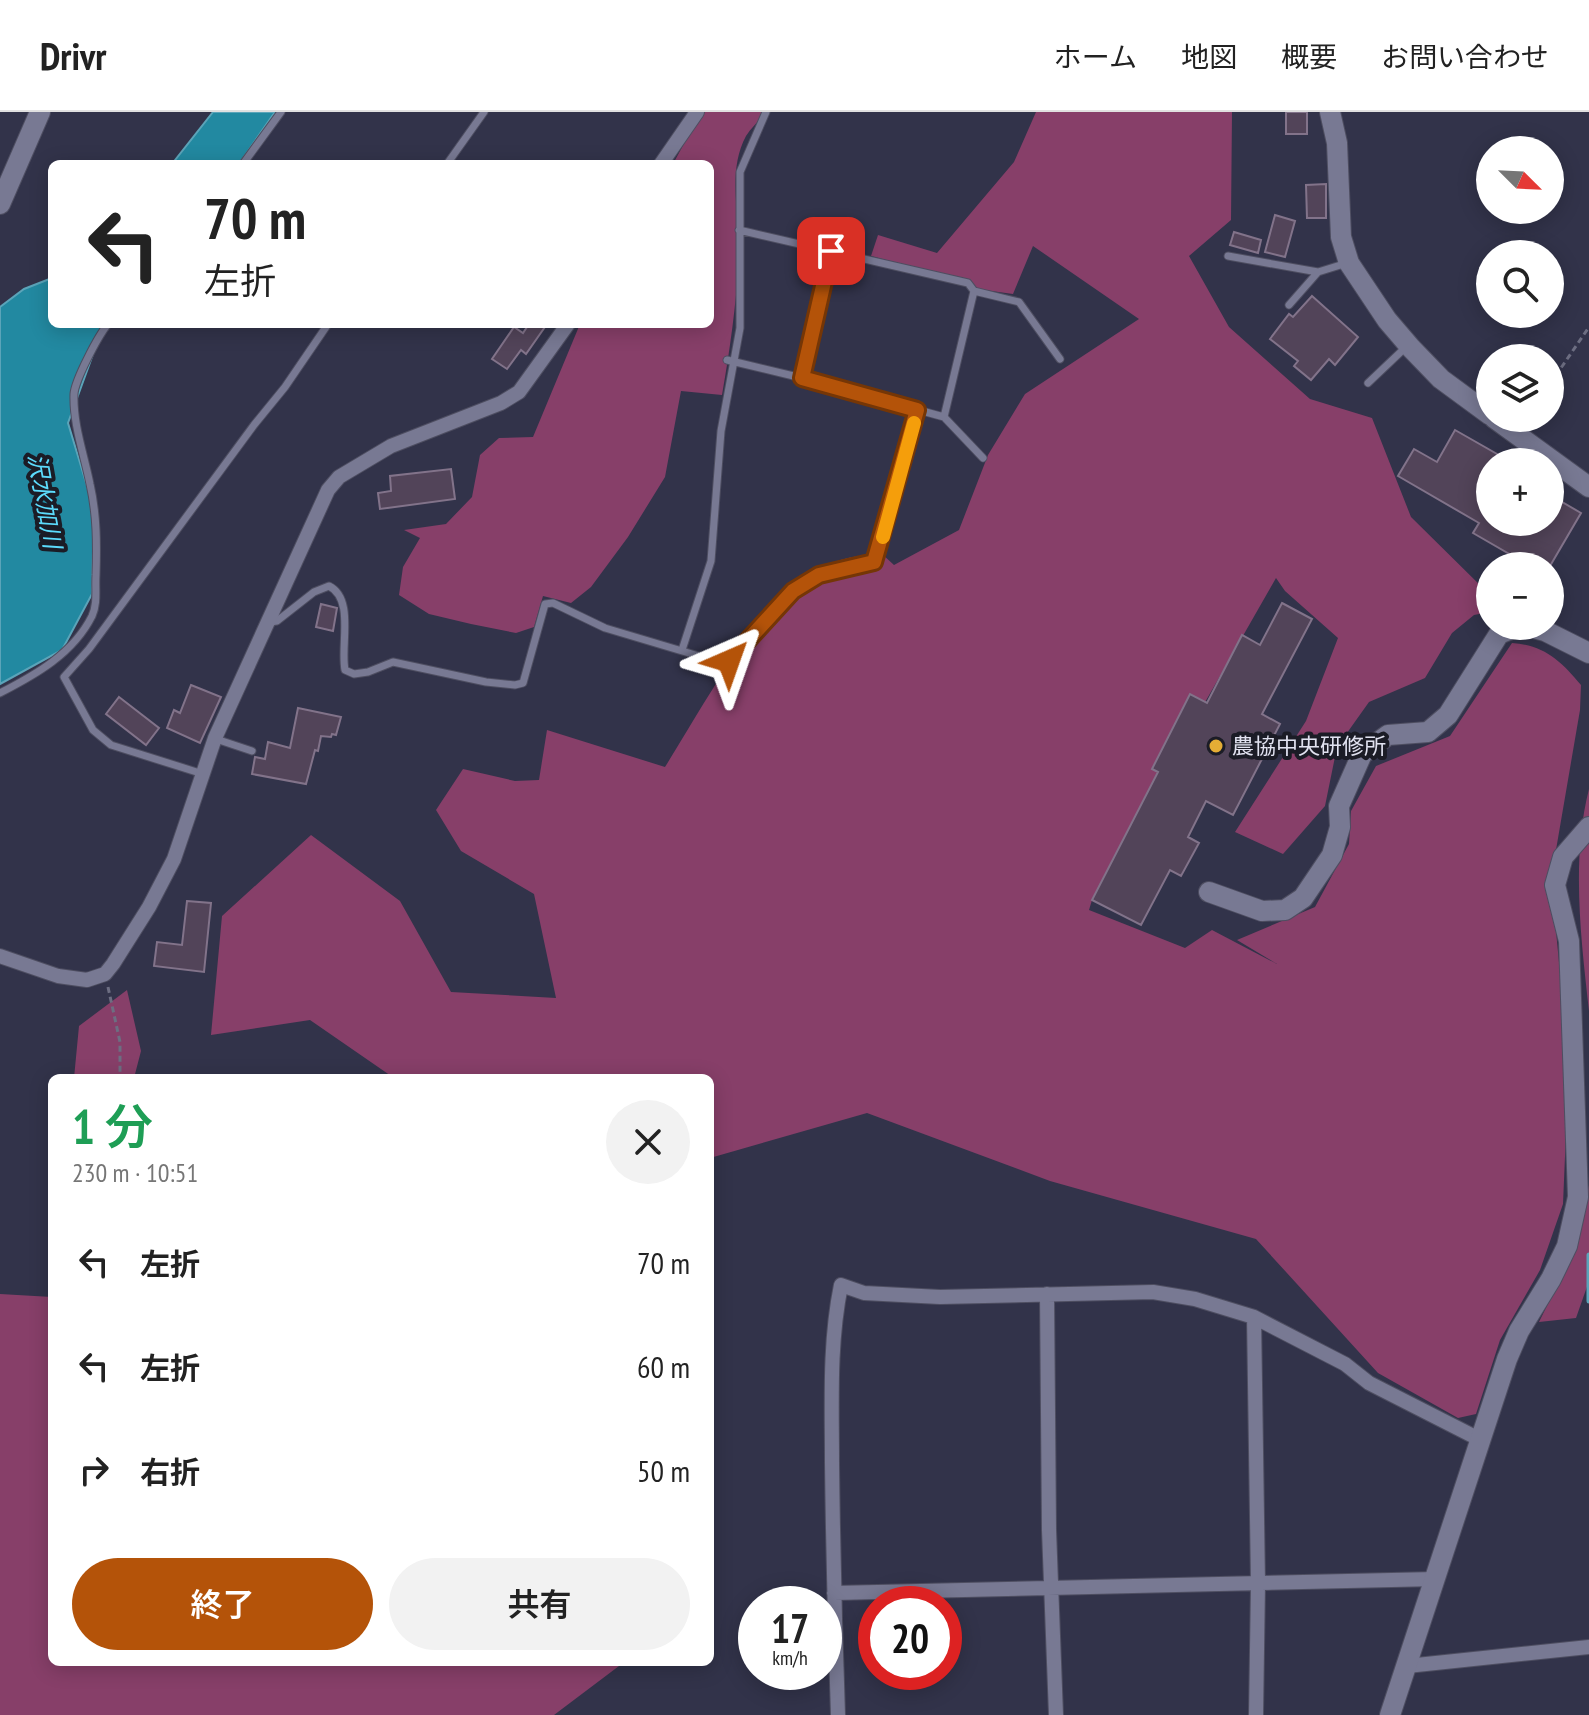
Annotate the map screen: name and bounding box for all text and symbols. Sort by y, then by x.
text: Drivr [40,31,106,80]
text: ホーム [1054,38,1137,75]
text: 地図 [1181,38,1237,75]
text: 概要 [1281,38,1337,75]
text: お問い合わせ [1381,38,1549,75]
north arrow [1476,136,1564,224]
map controls [1476,136,1564,640]
text: 70 m [204,182,306,254]
icon: left [72,192,176,296]
pin [797,217,865,285]
icon: arrive [809,229,853,273]
button: search [1476,240,1564,328]
text: 左折 [204,257,276,304]
button: layers [1476,344,1564,432]
button: + [1476,448,1564,536]
water label: 沢水加川 [21,451,69,554]
button: − [1476,552,1564,640]
position arrow [687,619,771,703]
place label: 農協中央研修所 [1232,732,1386,760]
marker: 農協中央研修所 [1207,737,1225,755]
text: 1 分 [72,1095,153,1157]
button: close [606,1100,690,1184]
text: 230 m · 10:51 [72,1156,198,1189]
icon: left [72,1240,116,1284]
text: 70 m [637,1243,690,1282]
text: 左折 [140,1244,200,1283]
icon: left [72,1344,116,1388]
text: 60 m [637,1347,690,1386]
text: 左折 [140,1348,200,1387]
icon: right [72,1448,116,1492]
text: 50 m [637,1451,690,1490]
text: 右折 [140,1452,200,1491]
button: 終了 [72,1558,373,1650]
button: 共有 [389,1558,690,1650]
speed limit sign: 20 [858,1586,962,1690]
text: 17 [771,1602,809,1654]
text: km/h [772,1645,808,1671]

